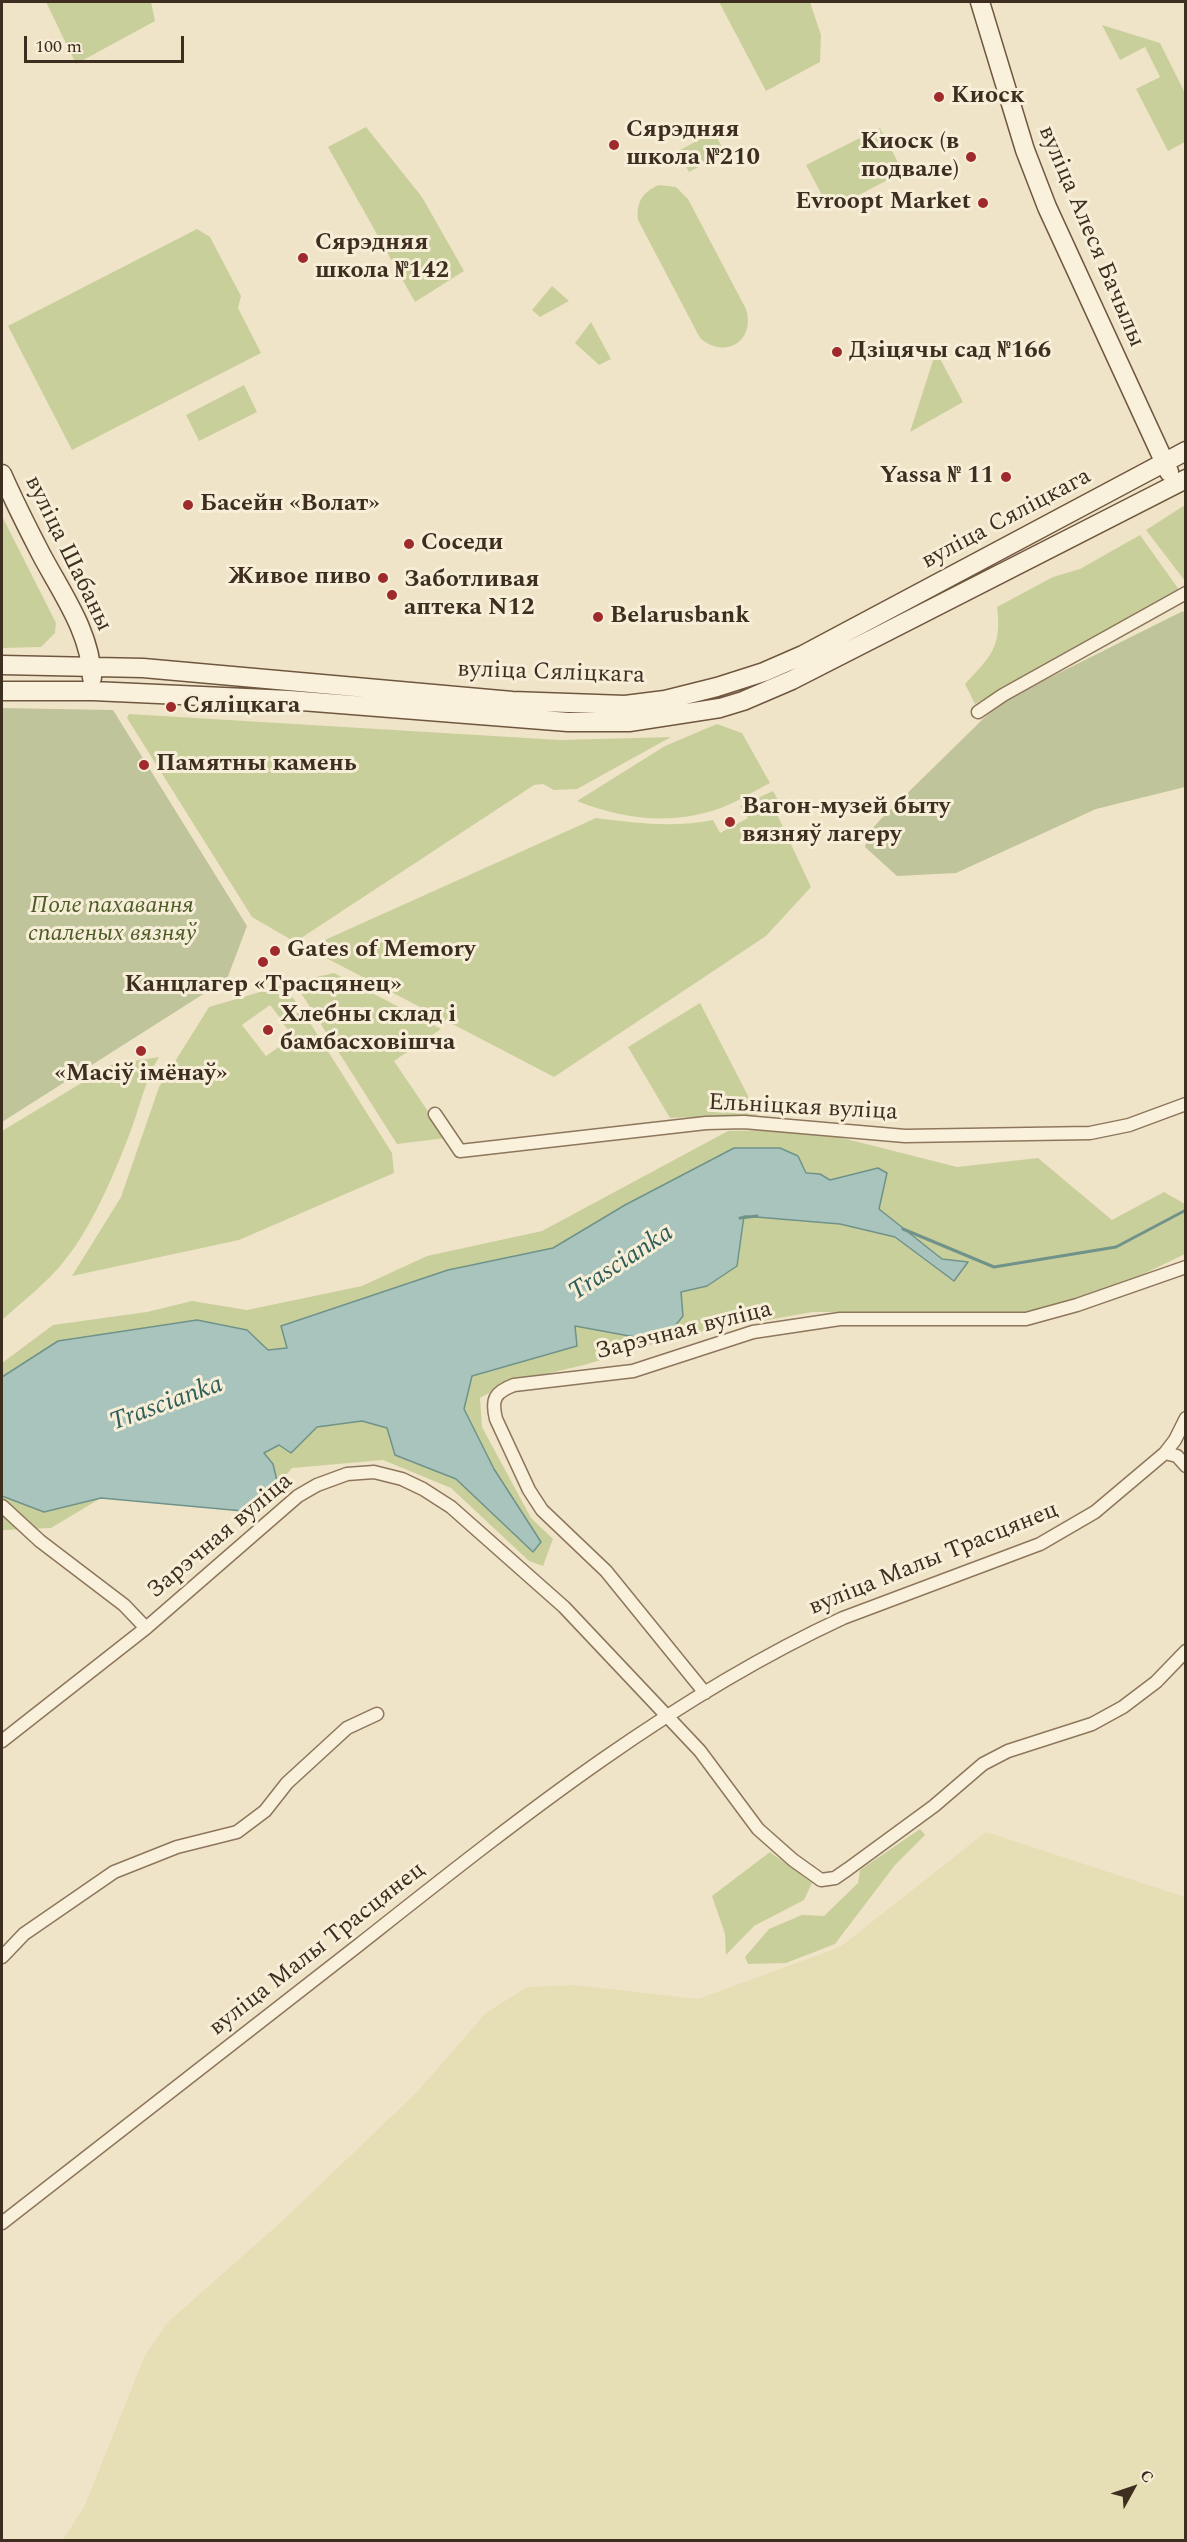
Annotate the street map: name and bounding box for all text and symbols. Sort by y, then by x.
scale bar [27,24,188,62]
text: 100 m [35,33,82,60]
place label: Киоск [951,83,1024,111]
marker: Киоск [932,90,946,104]
place label: Сярэдняя школа №210 [626,117,760,173]
street label: вуліца Алеся Бачылы [1030,122,1150,352]
place label: Киоск (в подвале) [860,129,959,185]
marker: Сярэдняя школа №210 [607,138,621,152]
marker: Киоск (в подвале) [964,150,978,164]
place label: Evroopt Market [795,189,971,217]
marker: Evroopt Market [976,196,990,210]
place label: Сярэдняя школа №142 [315,230,449,286]
marker: Сярэдняя школа №142 [296,251,310,265]
place label: Дзіцячы сад №166 [849,338,1051,366]
marker: Дзіцячы сад №166 [830,345,844,359]
place label: Yassa № 11 [880,463,994,491]
street label: вуліца Сяліцкага [917,463,1097,577]
marker: Yassa № 11 [999,470,1013,484]
street label: вуліца Шабаны [17,471,117,637]
place label: Басейн «Волат» [200,491,380,519]
marker: Басейн «Волат» [181,498,195,512]
place label: Соседи [421,530,503,558]
marker: Соседи [402,537,416,551]
place label: Живое пиво [228,564,371,592]
place label: Заботливая аптека N12 [404,567,539,623]
marker: Живое пиво [376,571,390,585]
marker: Заботливая аптека N12 [385,588,399,602]
place label: Belarusbank [610,603,750,631]
marker: Belarusbank [591,610,605,624]
street label: вуліца Сяліцкага [457,656,645,692]
place label: Сяліцкага [183,693,300,721]
marker: Сяліцкага [164,700,178,714]
place label: Памятны камень [156,751,357,779]
marker: Памятны камень [137,758,151,772]
place label: Вагон-музей быту вязняў лагеру [742,794,950,850]
marker: Вагон-музей быту вязняў лагеру [723,815,737,829]
park label: Поле пахавання спаленых вязняў [28,893,196,949]
place label: Gates of Memory [287,937,475,965]
marker: Gates of Memory [268,944,282,958]
marker: Канцлагер «Трасцянец» [256,955,270,969]
place label: Канцлагер «Трасцянец» [124,972,402,1000]
place label: Хлебны склад і бамбасховішча [280,1002,456,1058]
marker: Хлебны склад і бамбасховішча [261,1023,275,1037]
marker: «Масіў імёнаў» [134,1044,148,1058]
place label: «Масіў імёнаў» [55,1061,227,1089]
street label: Ельніцкая вуліца [707,1090,899,1128]
water label: Trascianka [564,1219,680,1309]
street label: Зарэчная вуліца [593,1296,775,1368]
water label: Trascianka [106,1370,228,1440]
street label: Зарэчная вуліца [142,1468,300,1606]
street label: вуліца Малы Трасцянец [805,1497,1063,1623]
street label: вуліца Малы Трасцянец [204,1857,432,2043]
north arrow [1103,2458,1163,2518]
text: С [1134,2464,1160,2489]

